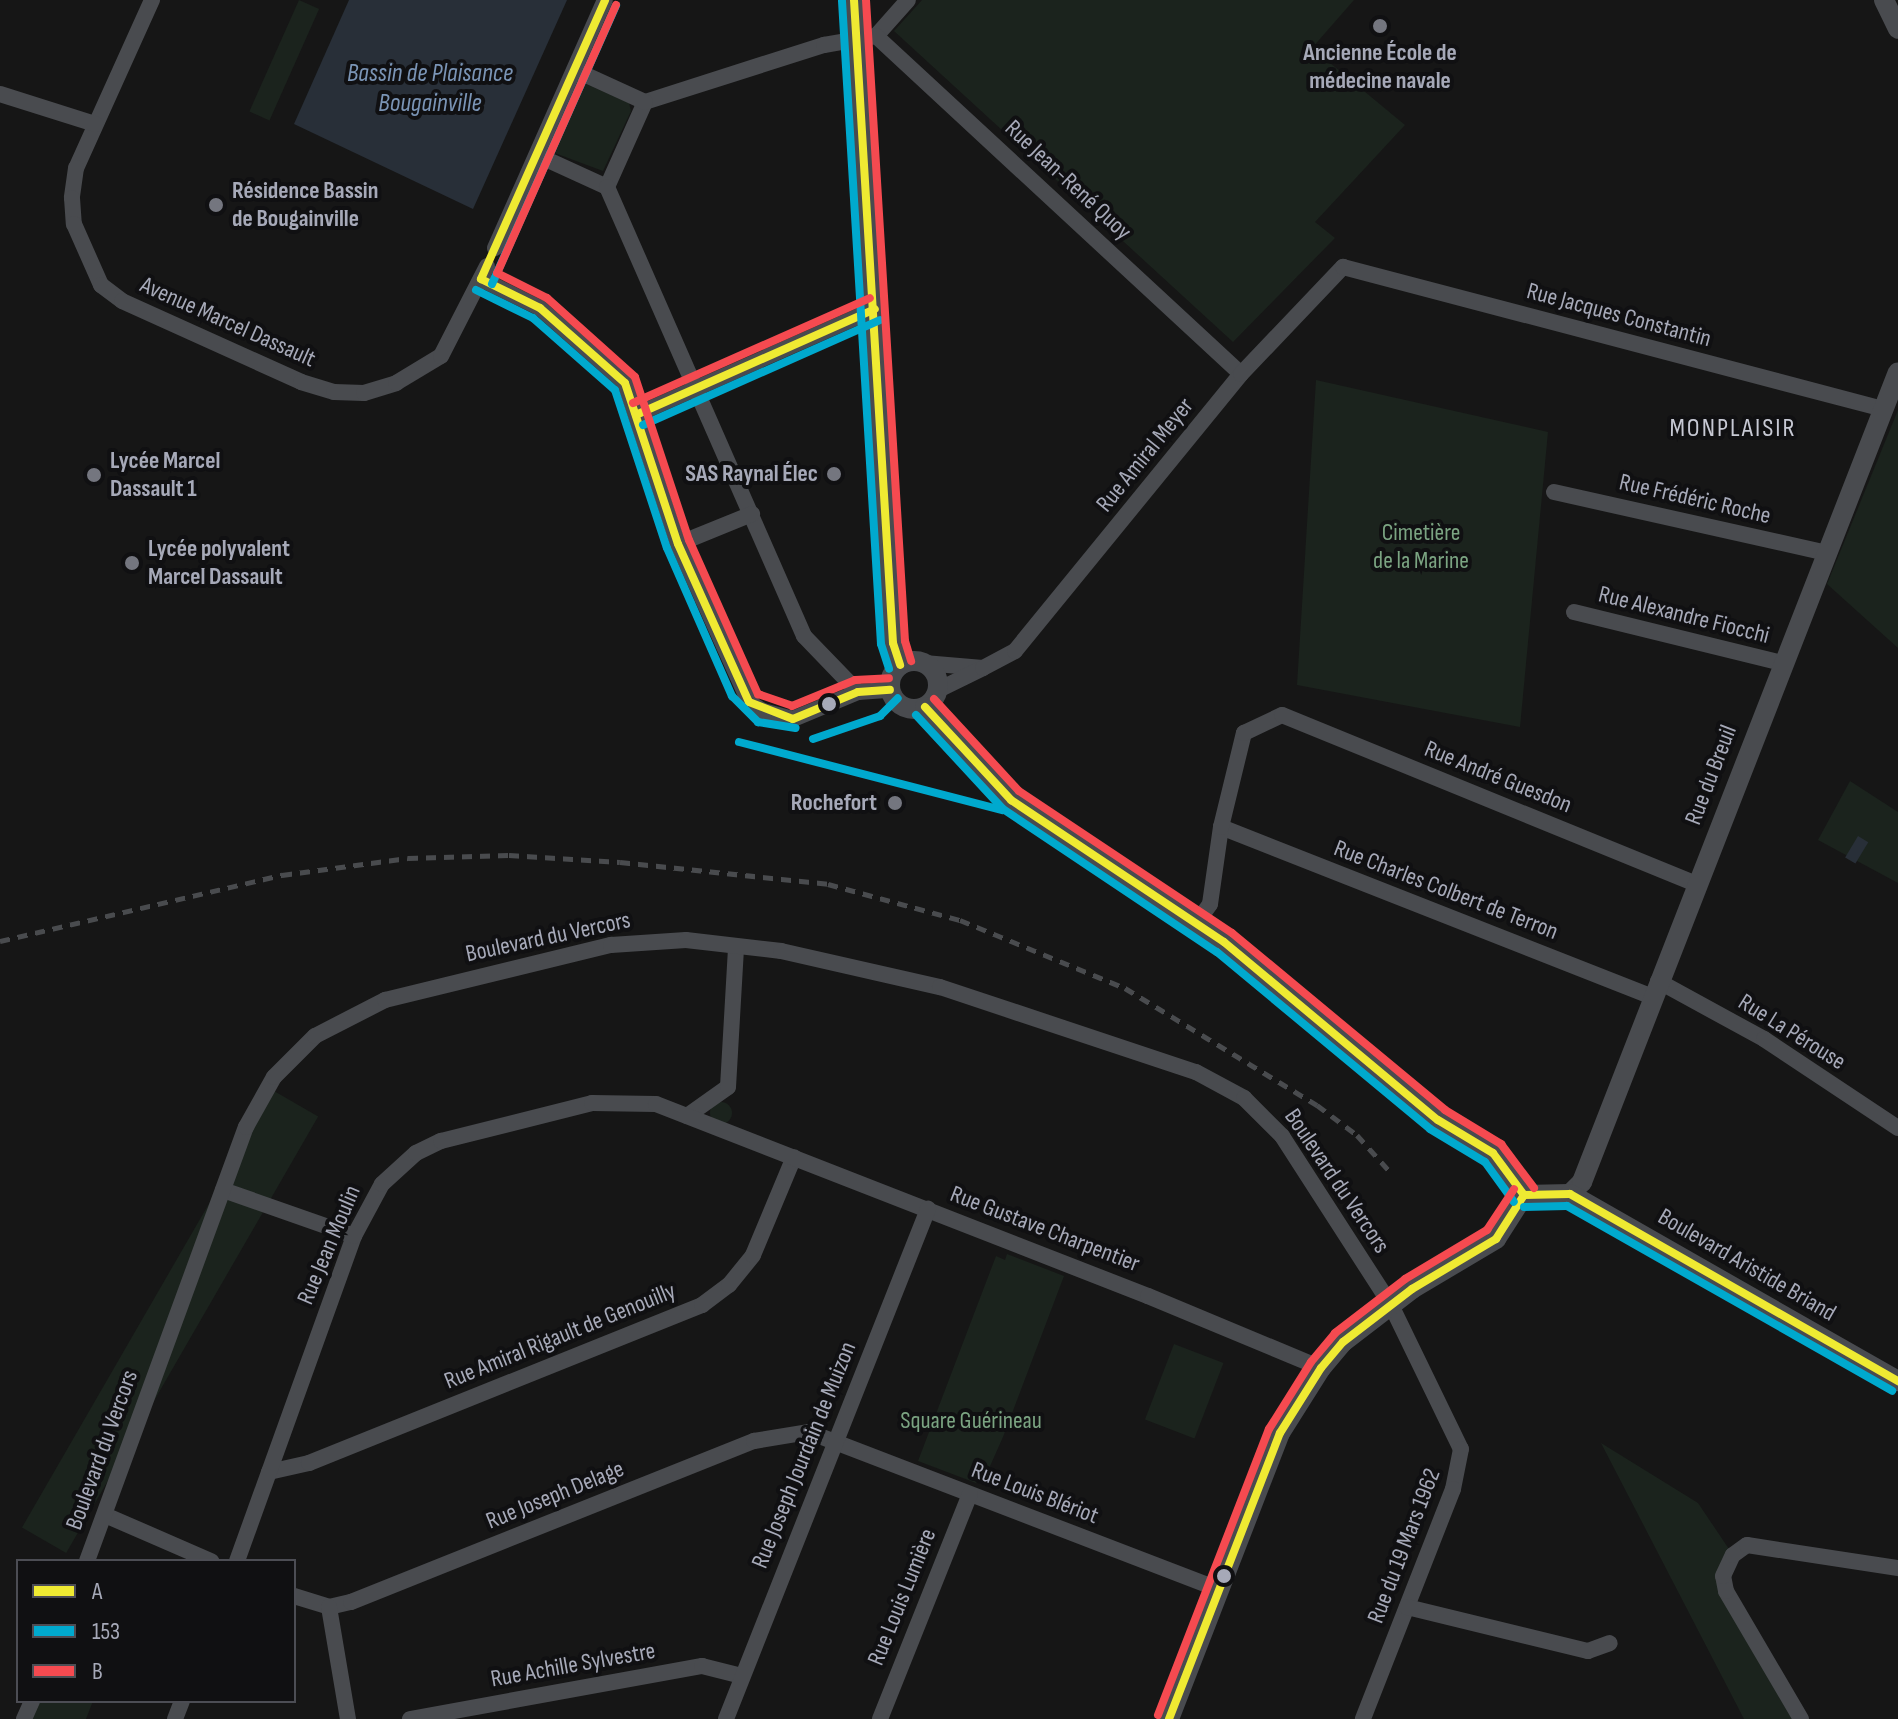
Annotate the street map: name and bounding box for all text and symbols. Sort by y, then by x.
marker: Ancienne École de médecine navale [1371,17,1389,35]
place label: Ancienne École de médecine navale [1303,39,1457,95]
water label: Bassin de Plaisance Bougainville [347,58,513,120]
street label: Rue Jean-René Quoy [999,114,1137,246]
place label: Résidence Bassin de Bougainville [232,177,378,233]
marker: Résidence Bassin de Bougainville [207,196,225,214]
street label: Avenue Marcel Dassault [136,270,320,374]
street label: Rue Jacques Constantin [1524,277,1714,353]
street label: Rue Amiral Meyer [1090,392,1200,518]
district label: MONPLAISIR [1669,413,1797,445]
place label: Lycée Marcel Dassault 1 [110,447,220,503]
place label: SAS Raynal Élec [685,460,818,488]
marker: SAS Raynal Élec [825,465,843,483]
marker: Lycée Marcel Dassault 1 [85,466,103,484]
street label: Rue Frédéric Roche [1616,468,1774,530]
park label: Cimetière de la Marine [1373,519,1469,575]
place label: Lycée polyvalent Marcel Dassault [148,535,290,591]
marker: Lycée polyvalent Marcel Dassault [123,554,141,572]
street label: Rue Alexandre Fiocchi [1596,580,1772,650]
unlabelled marker [821,696,837,712]
street label: Rue du Breuil [1679,721,1743,829]
street label: Rue André Guesdon [1420,734,1576,820]
place label: Rochefort [791,789,877,817]
marker: Rochefort [884,792,906,814]
street label: Rue Charles Colbert de Terron [1330,834,1562,946]
street label: Boulevard du Vercors [463,905,633,969]
street label: Rue La Pérouse [1733,988,1851,1076]
street label: Boulevard du Vercors [1278,1103,1396,1259]
street label: Rue Gustave Charpentier [946,1180,1144,1278]
street label: Rue Jean Moulin [291,1181,367,1309]
street label: Boulevard Aristide Briand [1653,1202,1841,1328]
street label: Rue Amiral Rigault de Genouilly [440,1276,680,1396]
street label: Rue Joseph Jourdain de Muizon [745,1338,863,1572]
street label: Boulevard du Vercors [60,1366,144,1534]
park label: Square Guérineau [900,1407,1042,1435]
street label: Rue Joseph Delage [482,1454,628,1536]
street label: Rue Louis Blériot [968,1456,1102,1530]
street label: Rue du 19 Mars 1962 [1361,1465,1447,1627]
street label: Rue Louis Lumière [862,1525,942,1669]
legend [16,1559,296,1703]
unlabelled marker [1216,1568,1232,1584]
text: A [92,1577,102,1606]
text: 153 [92,1617,120,1646]
street label: Rue Achille Sylvestre [488,1636,658,1694]
text: B [92,1657,103,1686]

